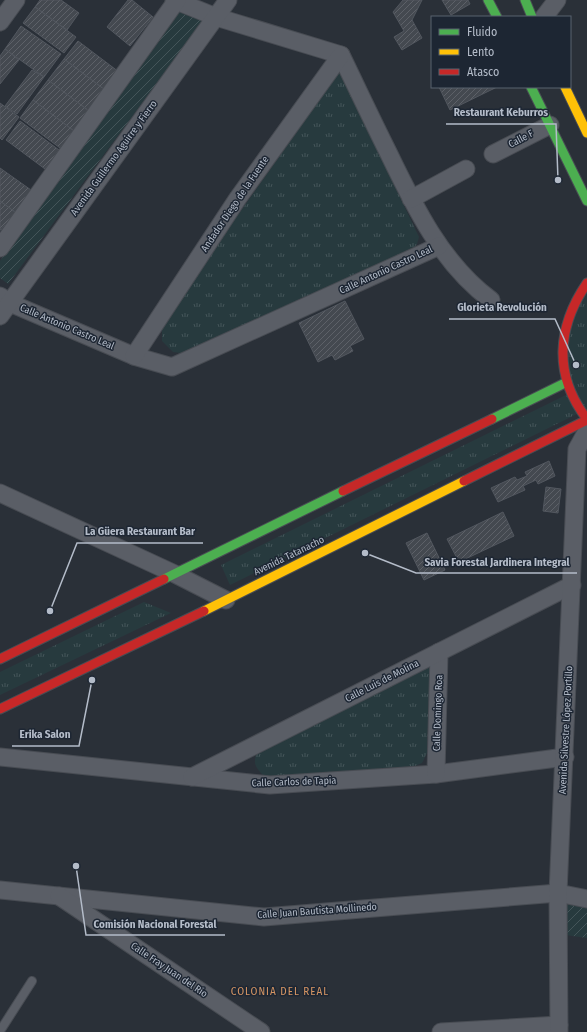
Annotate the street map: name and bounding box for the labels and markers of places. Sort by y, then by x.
callout: Restaurant Keburros [446,101,556,124]
callout: Glorieta Revolución [449,296,555,319]
callout: La Güera Restaurant Bar [77,520,203,543]
callout: Savia Forestal Jardinera Integral [416,550,577,573]
callout: Erika Salon [12,723,79,746]
callout: Comisión Nacional Forestal [86,912,225,935]

